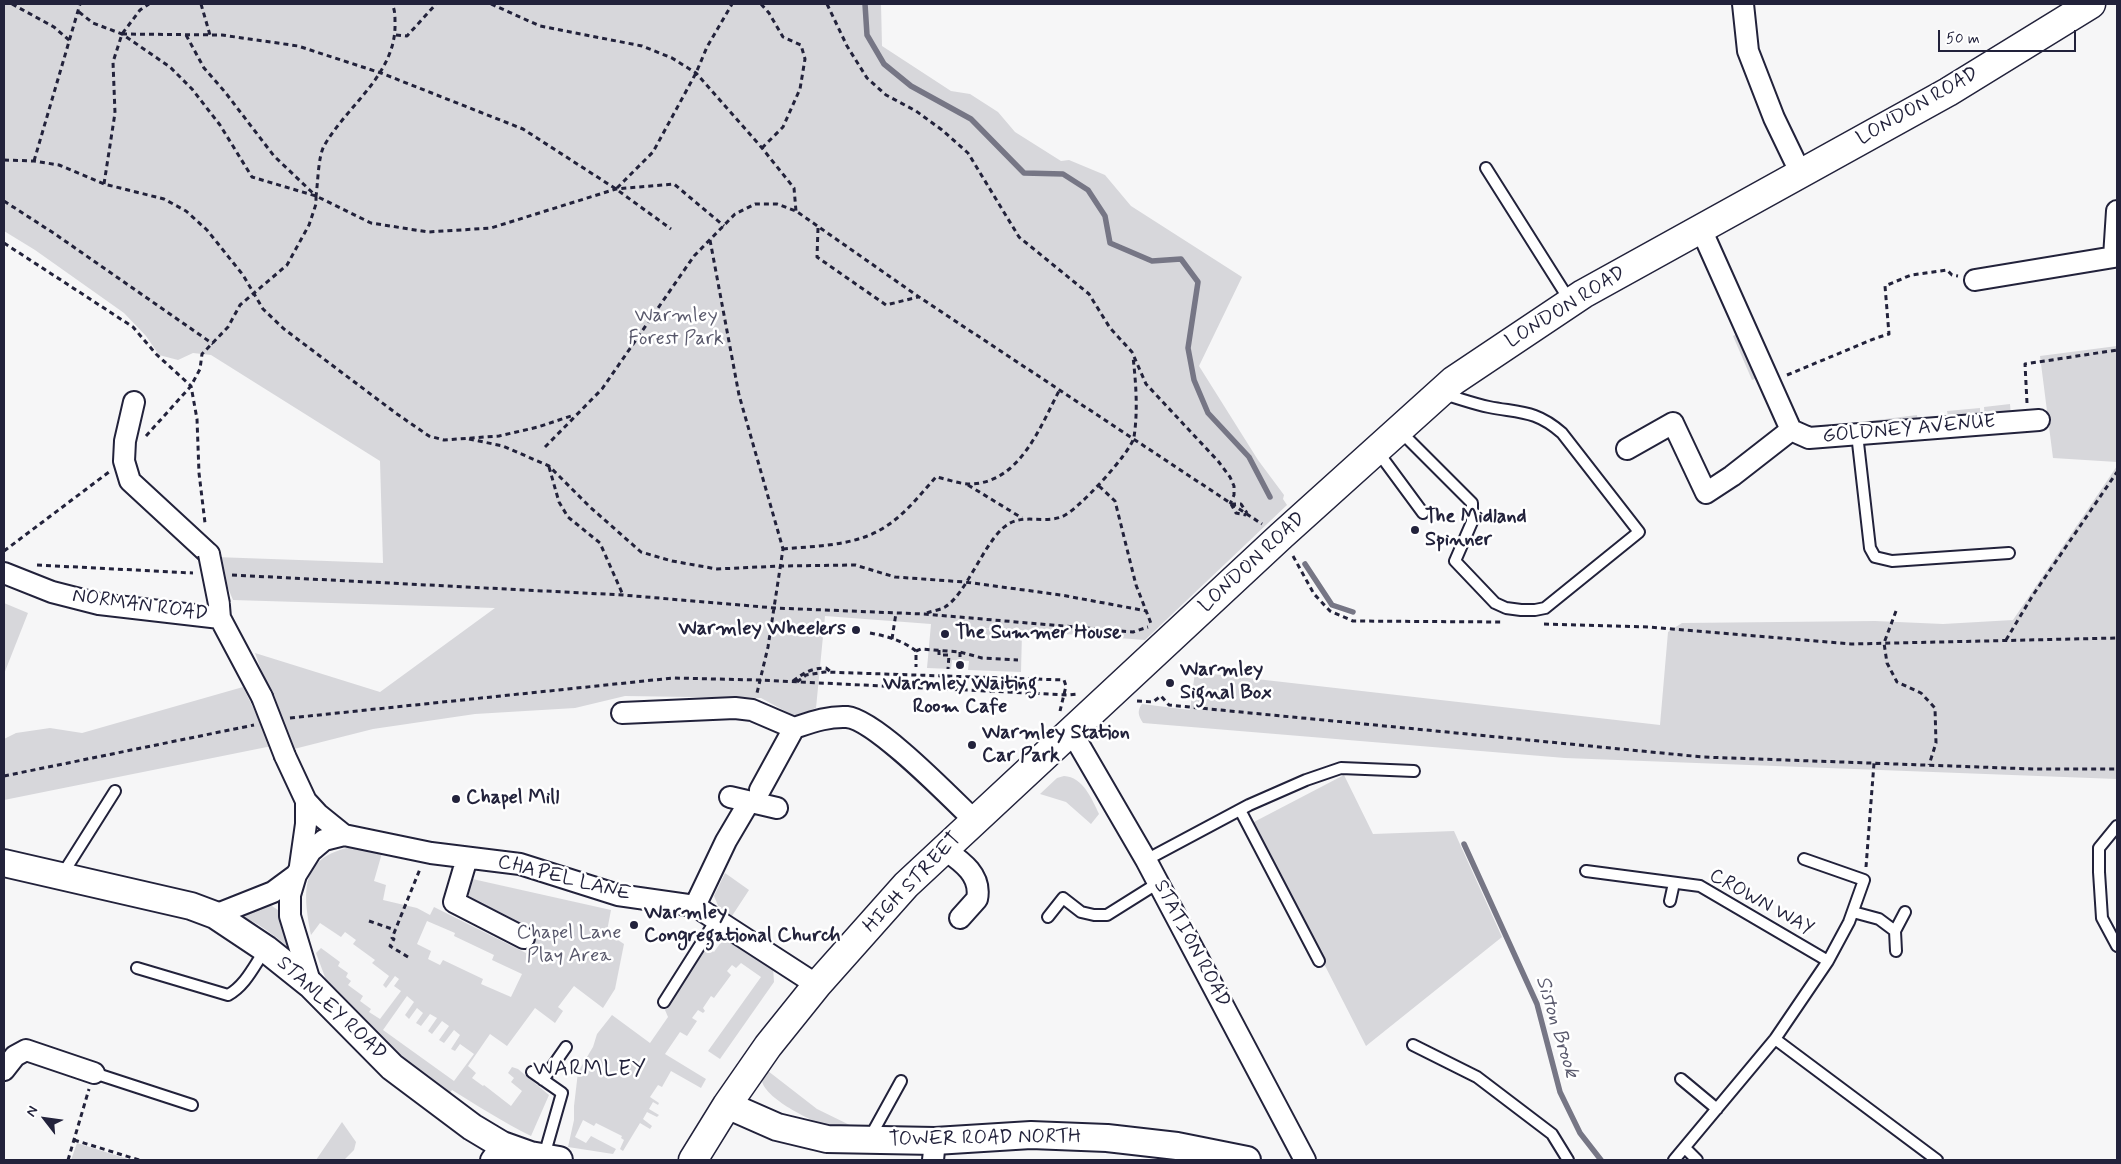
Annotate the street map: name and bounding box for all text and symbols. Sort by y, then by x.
scale bar [1941,20,2078,52]
text: 50 m [1946,29,1980,49]
street label: LONDON ROAD [1853,62,1983,152]
street label: LONDON ROAD [1502,262,1630,354]
park label: Warmley Forest Park [628,305,724,352]
street label: GOLDNEY AVENUE [1822,410,1996,450]
place label: The Midland Spinner [1425,506,1527,553]
street label: LONDON ROAD [1195,508,1311,618]
marker: The Midland Spinner [1409,524,1421,536]
street label: NORMAN ROAD [71,585,209,627]
place label: Warmley Wheelers [679,618,846,642]
place label: The Summer House [955,622,1121,646]
marker: Warmley Wheelers [850,624,862,636]
marker: The Summer House [939,628,951,640]
marker: Warmley Waiting Room Cafe [954,659,966,671]
place label: Warmley Signal Box [1180,659,1272,706]
place label: Warmley Waiting Room Cafe [883,673,1037,720]
marker: Warmley Signal Box [1164,677,1176,689]
place label: Warmley Station Car Park [982,722,1130,769]
marker: Warmley Station Car Park [966,739,978,751]
place label: Chapel Mill [466,787,559,811]
marker: Chapel Mill [450,793,462,805]
street label: HIGH STREET [859,828,967,938]
street label: CHAPEL LANE [495,851,633,907]
street label: CROWN WAY [1704,864,1818,942]
street label: STATION ROAD [1147,876,1235,1012]
place label: Warmley Congregational Church [644,902,841,949]
marker: Warmley Congregational Church [628,919,640,931]
park label: Chapel Lane Play Area [516,922,622,969]
street label: STANLEY ROAD [271,952,391,1066]
water label: Siston Brook [1529,973,1583,1081]
district label: WARMLEY [533,1057,647,1083]
north arrow [20,1094,70,1144]
text: N [22,1103,42,1120]
street label: TOWER ROAD NORTH [888,1125,1082,1153]

